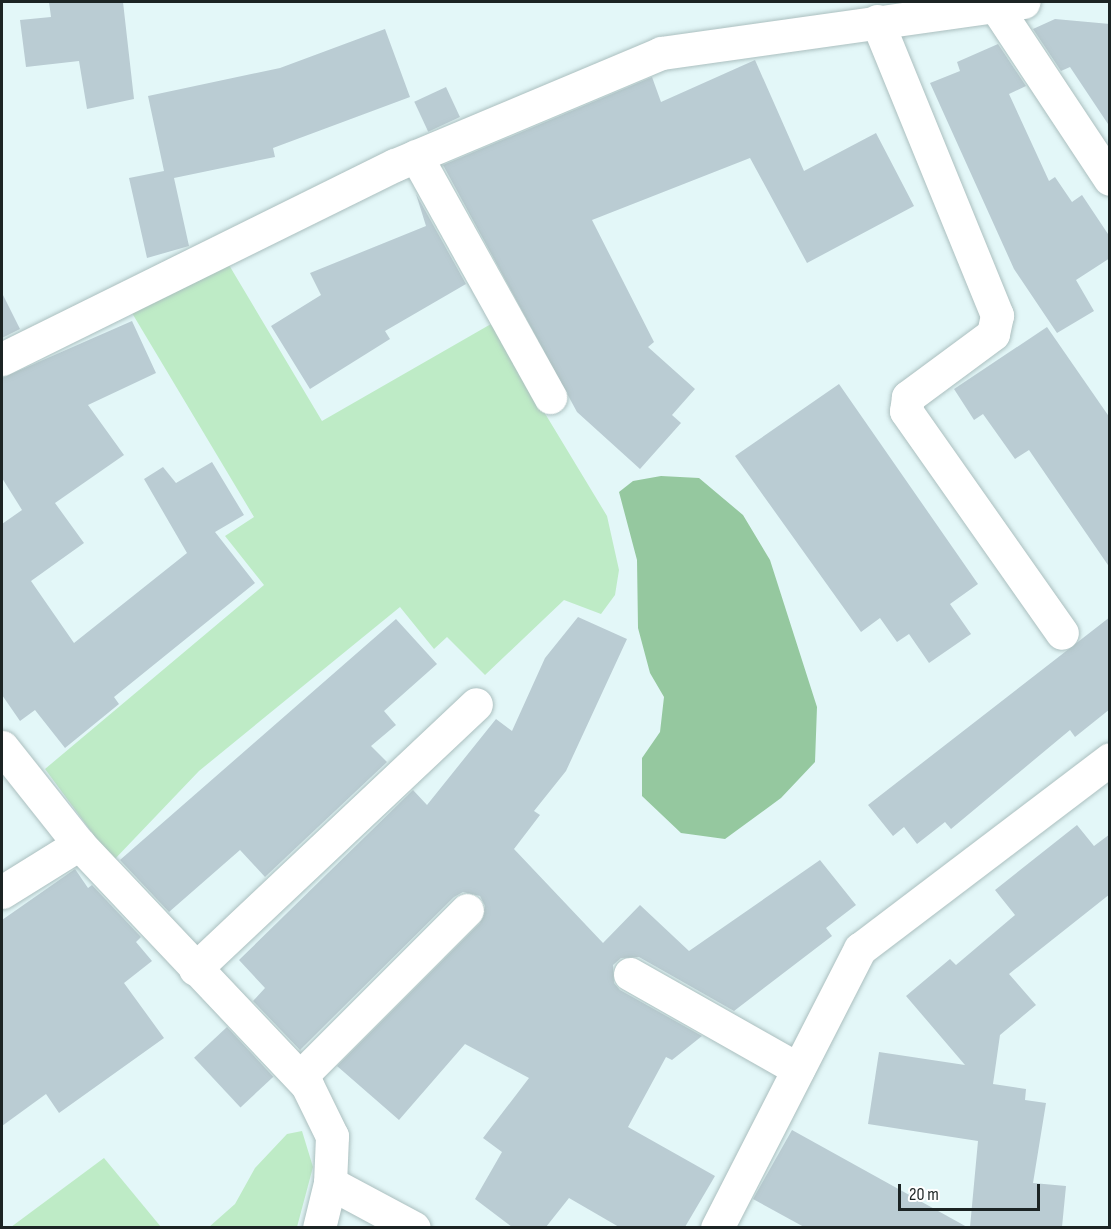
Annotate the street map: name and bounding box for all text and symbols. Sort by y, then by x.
scale bar [901,1172,1044,1210]
text: 20 m [909,1184,939,1205]

